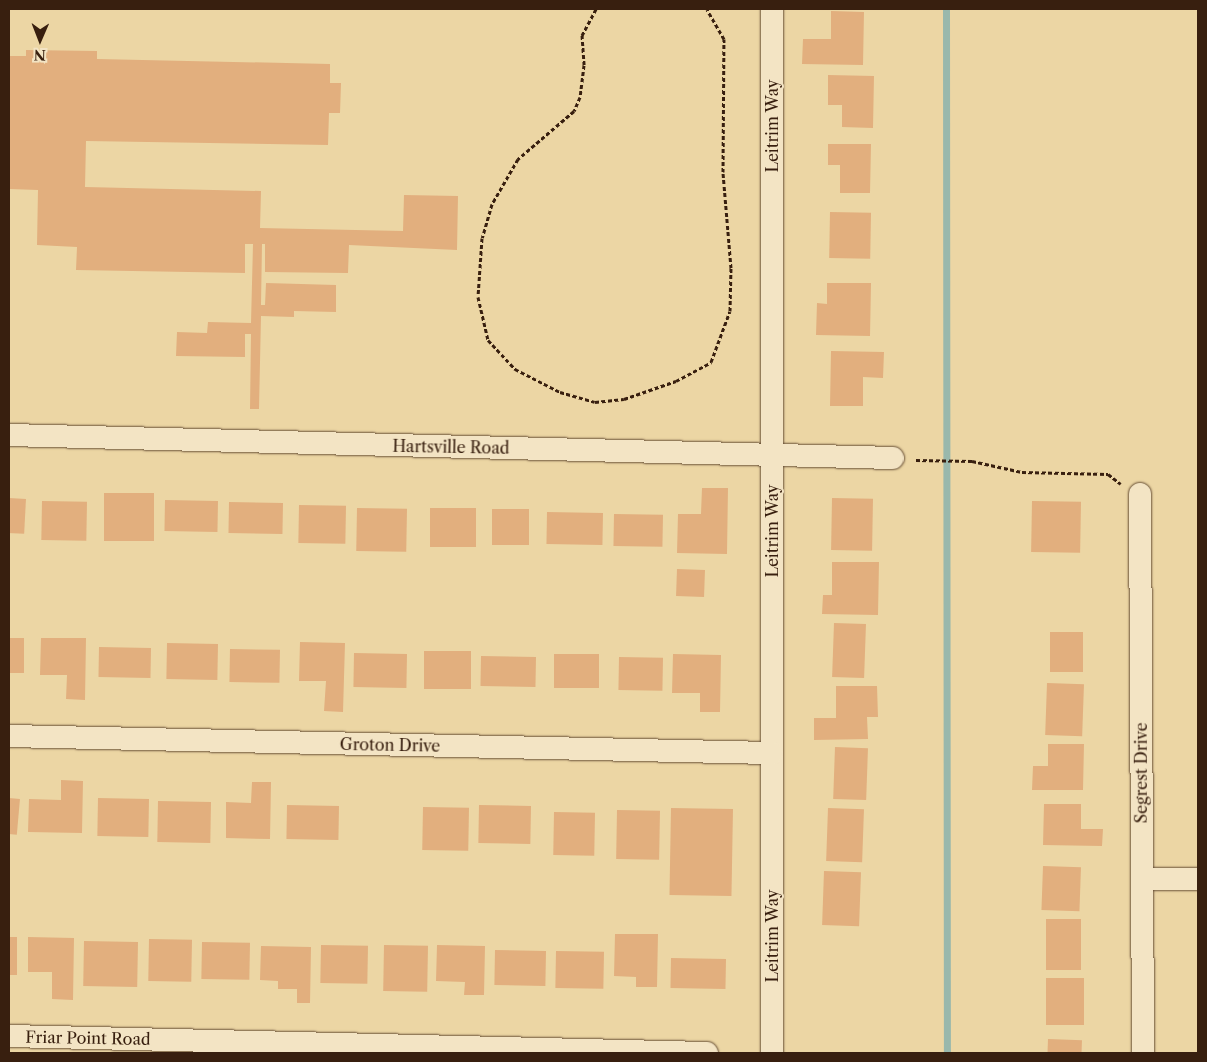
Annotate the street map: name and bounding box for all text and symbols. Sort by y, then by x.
north arrow [15,15,65,65]
text: N [34,46,46,64]
street label: Leitrim Way [762,79,782,173]
street label: Hartsville Road [392,436,510,458]
street label: Leitrim Way [762,484,782,578]
street label: Segrest Drive [1131,723,1151,823]
street label: Groton Drive [340,735,440,755]
street label: Leitrim Way [762,889,782,983]
street label: Friar Point Road [25,1027,151,1049]

